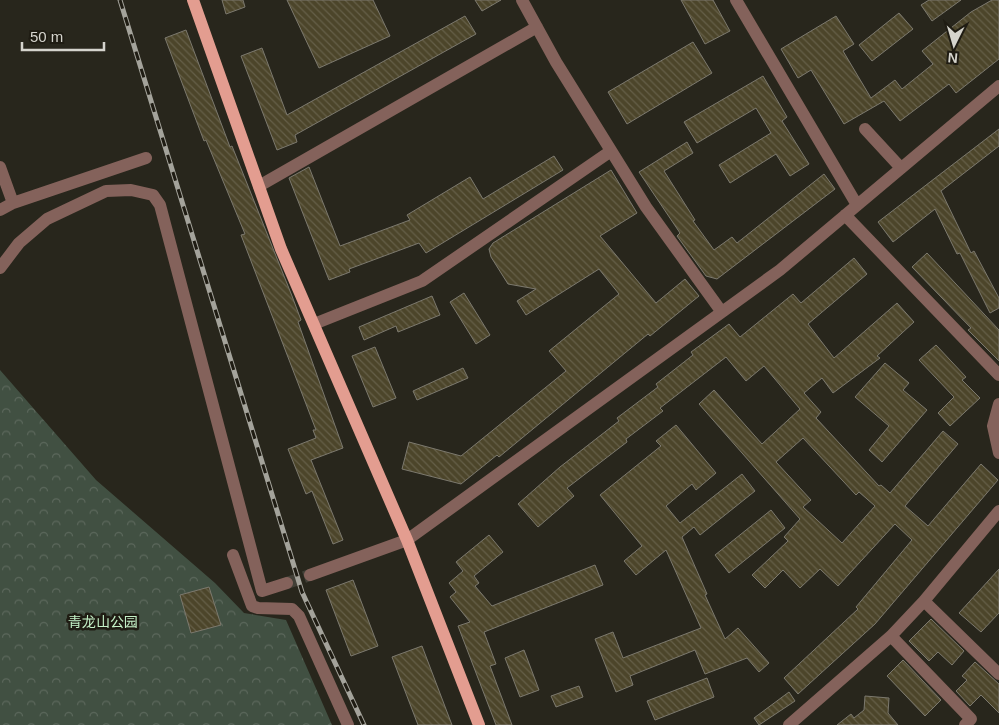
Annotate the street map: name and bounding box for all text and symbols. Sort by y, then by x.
scale bar [22,20,105,52]
north arrow [929,20,979,70]
text: 50 m [30,28,63,45]
text: N [947,50,959,66]
park label: 青龙山公园 [68,614,138,630]

